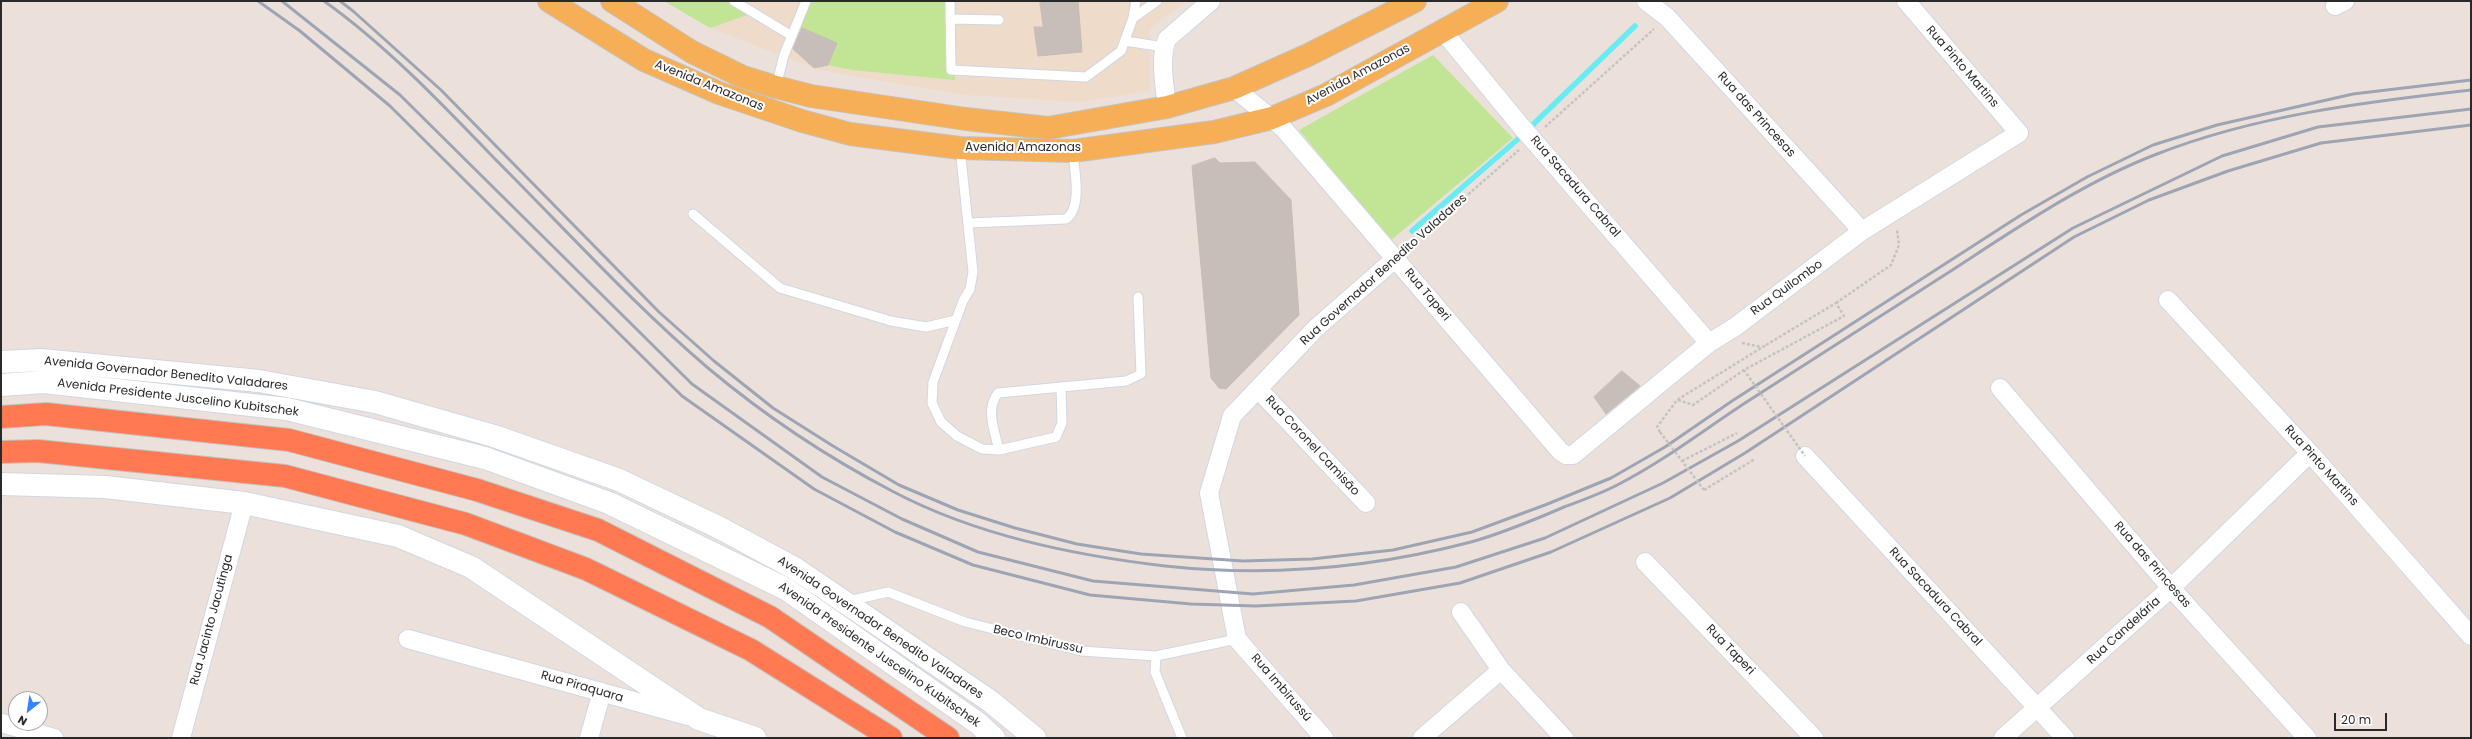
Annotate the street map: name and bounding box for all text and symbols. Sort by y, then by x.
street label: Rua Pinto Martins [1923,23,2001,111]
street label: Avenida Amazonas [1303,41,1413,109]
street label: Avenida Amazonas [652,58,766,114]
street label: Rua das Princesas [1714,70,1798,160]
street label: Rua Sacadura Cabral [1527,133,1623,241]
street label: Avenida Amazonas [965,141,1081,155]
street label: Rua Governador Benedito Valadares [1298,191,1470,349]
street label: Rua Quilombo [1748,257,1826,319]
street label: Rua Taperi [1401,266,1453,324]
street label: Avenida Governador Benedito Valadares [43,354,289,394]
street label: Avenida Presidente Juscelino Kubitschek [56,376,300,420]
street label: Rua Coronel Camisão [1262,393,1362,499]
street label: Rua Pinto Martins [2281,423,2361,509]
street label: Rua das Princesas [2111,519,2193,611]
street label: Rua Sacadura Cabral [1886,545,1984,649]
street label: Rua Jacinto Jacutinga [188,553,236,687]
street label: Avenida Governador Benedito Valadares [774,553,986,703]
street label: Avenida Presidente Juscelino Kubitschek [775,579,983,731]
street label: Rua Candelária [2084,594,2164,668]
street label: Rua Taperi [1703,622,1757,678]
street label: Beco Imbirussu [992,623,1084,657]
street label: Rua Imbirussú [1248,651,1314,725]
street label: Rua Piraquara [539,668,625,706]
north arrow [8,691,48,731]
scale bar [2336,705,2389,731]
text: 20 m [2341,711,2371,728]
text: N [15,712,30,730]

